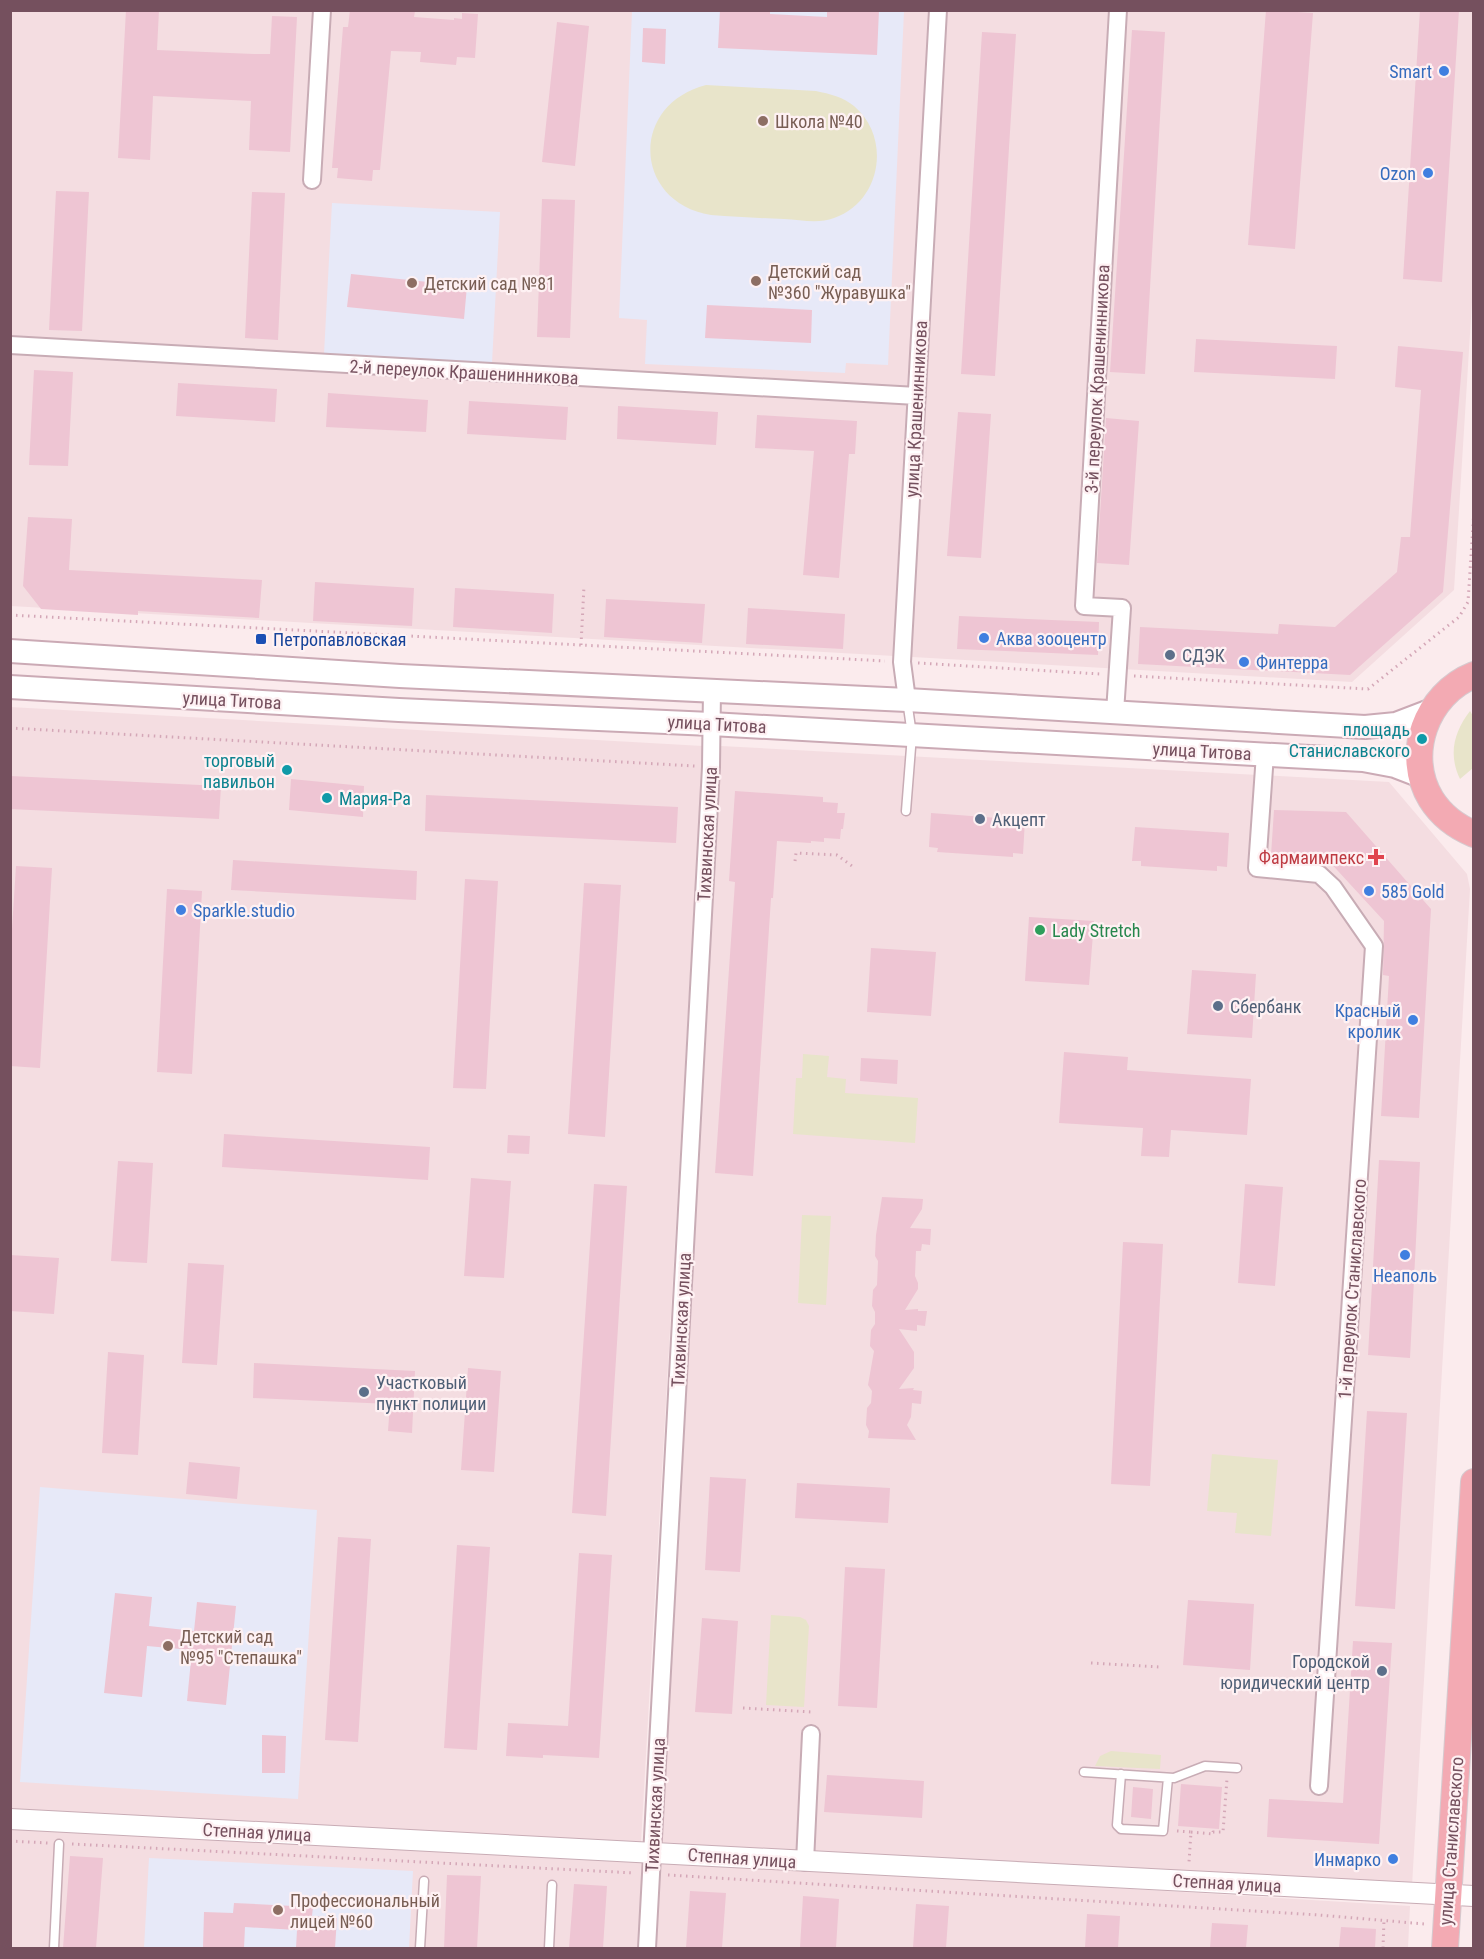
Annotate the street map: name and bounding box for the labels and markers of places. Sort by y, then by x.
place label: Smart [1389,61,1432,82]
marker: Smart [1437,64,1451,78]
place label: Школа №40 [775,111,863,132]
marker: Школа №40 [756,114,770,128]
place label: Ozon [1380,163,1416,184]
marker: Ozon [1421,166,1435,180]
place label: Детский сад №360 "Журавушка" [768,261,911,303]
place label: Детский сад №81 [424,273,555,294]
marker: Детский сад №360 "Журавушка" [749,274,763,288]
marker: Детский сад №81 [405,276,419,290]
place label: Аква зооцентр [996,628,1107,649]
place label: Петропавловская [273,629,406,650]
marker: Аква зооцентр [977,631,991,645]
marker: Петропавловская [254,632,268,646]
place label: СДЭК [1182,645,1225,666]
marker: СДЭК [1163,648,1177,662]
place label: Финтерра [1256,652,1328,673]
marker: Финтерра [1237,655,1251,669]
place label: площадь Станиславского [1289,719,1410,761]
marker: площадь Станиславского [1415,732,1429,746]
place label: торговый павильон [203,750,275,792]
marker: торговый павильон [280,763,294,777]
place label: Мария-Ра [339,788,411,809]
marker: Мария-Ра [320,791,334,805]
place label: Акцепт [992,809,1046,830]
marker: Акцепт [973,812,987,826]
place label: Фармаимпекс [1259,847,1364,868]
marker: Фармаимпекс [1369,850,1383,864]
place label: 585 Gold [1381,881,1445,902]
marker: 585 Gold [1362,884,1376,898]
place label: Sparkle.studio [193,900,295,921]
marker: Sparkle.studio [174,903,188,917]
place label: Lady Stretch [1052,920,1141,941]
marker: Lady Stretch [1033,923,1047,937]
place label: Сбербанк [1230,996,1302,1017]
marker: Сбербанк [1211,999,1225,1013]
place label: Красный кролик [1335,1000,1401,1042]
marker: Красный кролик [1406,1013,1420,1027]
marker: Неаполь [1398,1248,1412,1262]
place label: Неаполь [1373,1265,1437,1286]
place label: Участковый пункт полиции [376,1372,486,1414]
marker: Участковый пункт полиции [357,1385,371,1399]
place label: Детский сад №95 "Степашка" [180,1626,302,1668]
marker: Детский сад №95 "Степашка" [161,1639,175,1653]
place label: Городской юридический центр [1220,1651,1370,1693]
marker: Городской юридический центр [1375,1664,1389,1678]
place label: Инмарко [1314,1849,1381,1870]
marker: Инмарко [1386,1852,1400,1866]
place label: Профессиональный лицей №60 [290,1890,440,1932]
marker: Профессиональный лицей №60 [271,1903,285,1917]

